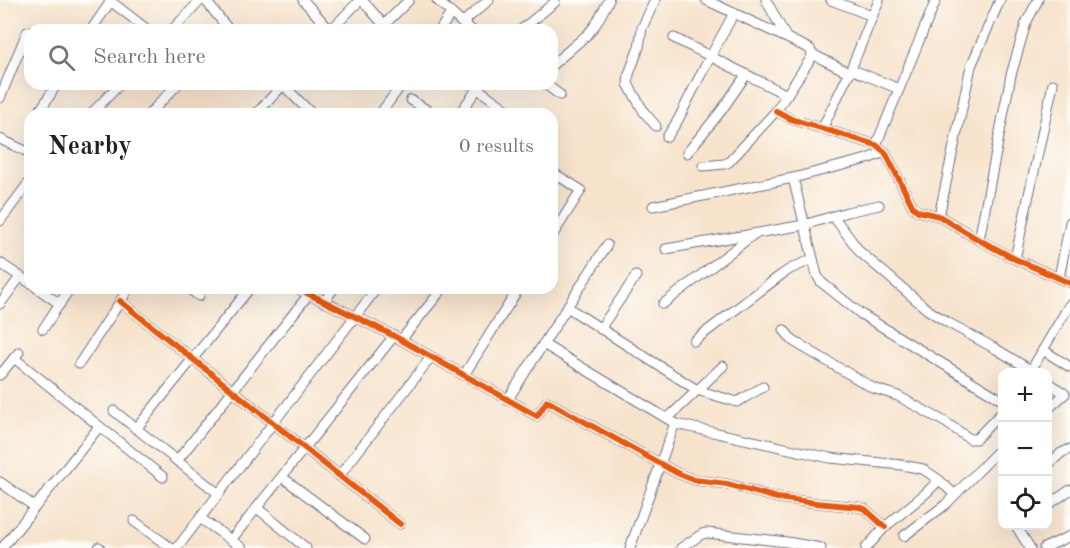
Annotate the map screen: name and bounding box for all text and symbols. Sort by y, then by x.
search box [24,24,558,90]
icon: search [45,41,78,74]
text: Search here [93,46,206,68]
text: Nearby [48,134,132,160]
text: 0 results [459,137,534,157]
map controls [998,368,1052,530]
button: + [998,368,1052,422]
button: − [998,422,1052,476]
button: locate [998,476,1052,530]

